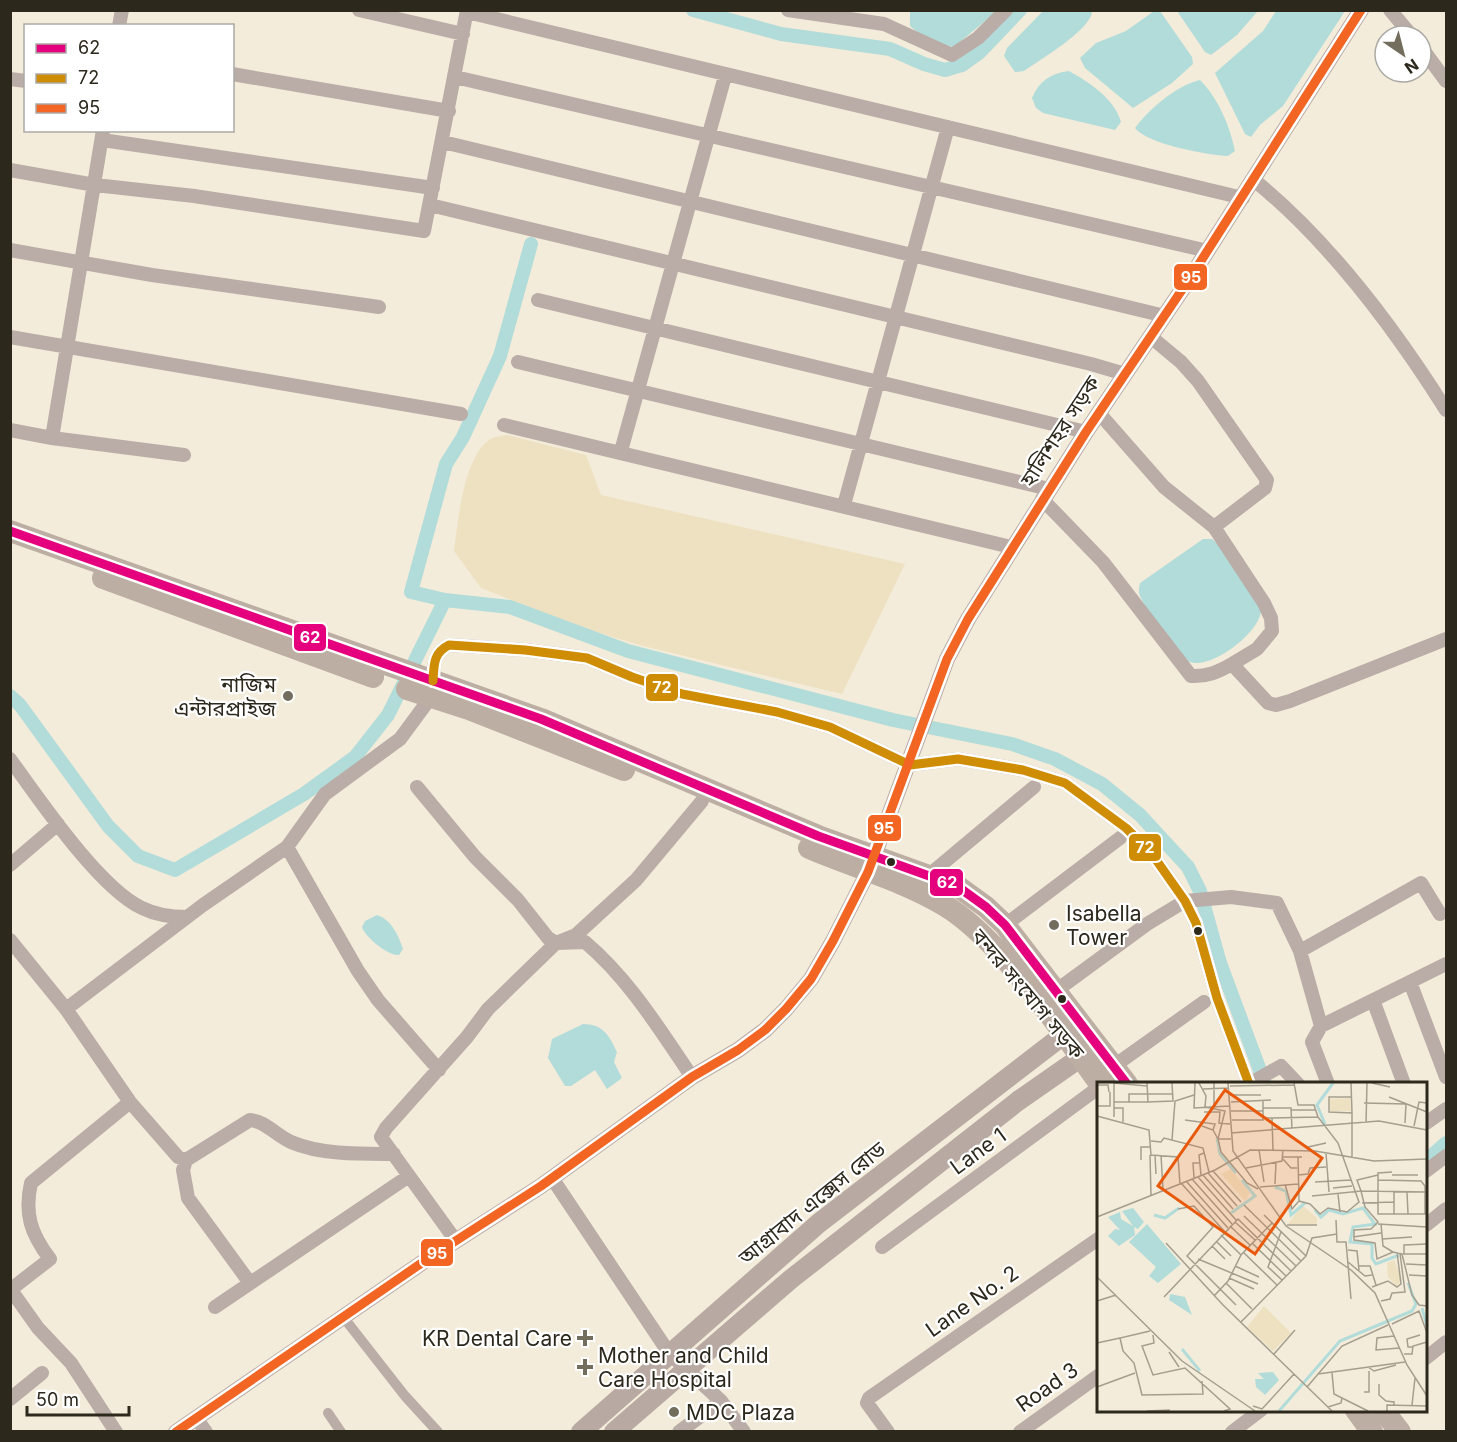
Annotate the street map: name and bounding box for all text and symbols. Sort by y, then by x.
legend [24,24,234,132]
north arrow [1373,24,1433,84]
text: 62 [78,37,100,58]
text: N [1401,55,1422,78]
text: 72 [78,67,99,88]
text: 95 [78,97,100,118]
line badge: 95 [1173,263,1208,291]
text: 95 [1181,267,1201,287]
street label: হালিশহর সড়ক [1014,370,1106,492]
line badge: 62 [293,623,327,652]
text: 62 [300,627,320,647]
place label: নাজিম এন্টারপ্রাইজ [174,672,277,721]
line badge: 72 [645,673,679,702]
text: 72 [652,677,672,697]
marker: নাজিম এন্টারপ্রাইজ [281,689,295,703]
line badge: 95 [867,814,902,842]
text: 95 [874,818,894,838]
line badge: 72 [1128,833,1162,862]
text: 72 [1135,837,1155,857]
unlabelled marker [885,856,897,868]
line badge: 62 [929,868,964,897]
text: 62 [937,872,957,892]
place label: Isabella Tower [1066,901,1142,950]
marker: Isabella Tower [1047,918,1061,932]
street label: বন্দর সংযোগ সড়ক [966,923,1090,1065]
unlabelled marker [1192,925,1204,937]
unlabelled marker [1056,993,1068,1005]
inset map [1097,1082,1427,1412]
street label: Lane 1 [945,1122,1011,1180]
street label: আগ্রাবাদ এক্সেস রোড [733,1136,891,1270]
line badge: 95 [420,1238,454,1267]
text: 95 [427,1243,447,1263]
street label: Lane No. 2 [921,1260,1023,1342]
place label: KR Dental Care [422,1326,572,1351]
marker: KR Dental Care [576,1329,594,1347]
place label: Mother and Child Care Hospital [598,1343,769,1392]
street label: Road 3 [1011,1357,1083,1417]
marker: Mother and Child Care Hospital [576,1358,594,1376]
scale bar [27,1379,129,1417]
text: 50 m [36,1389,79,1410]
place label: MDC Plaza [686,1400,795,1425]
marker: MDC Plaza [667,1405,681,1419]

